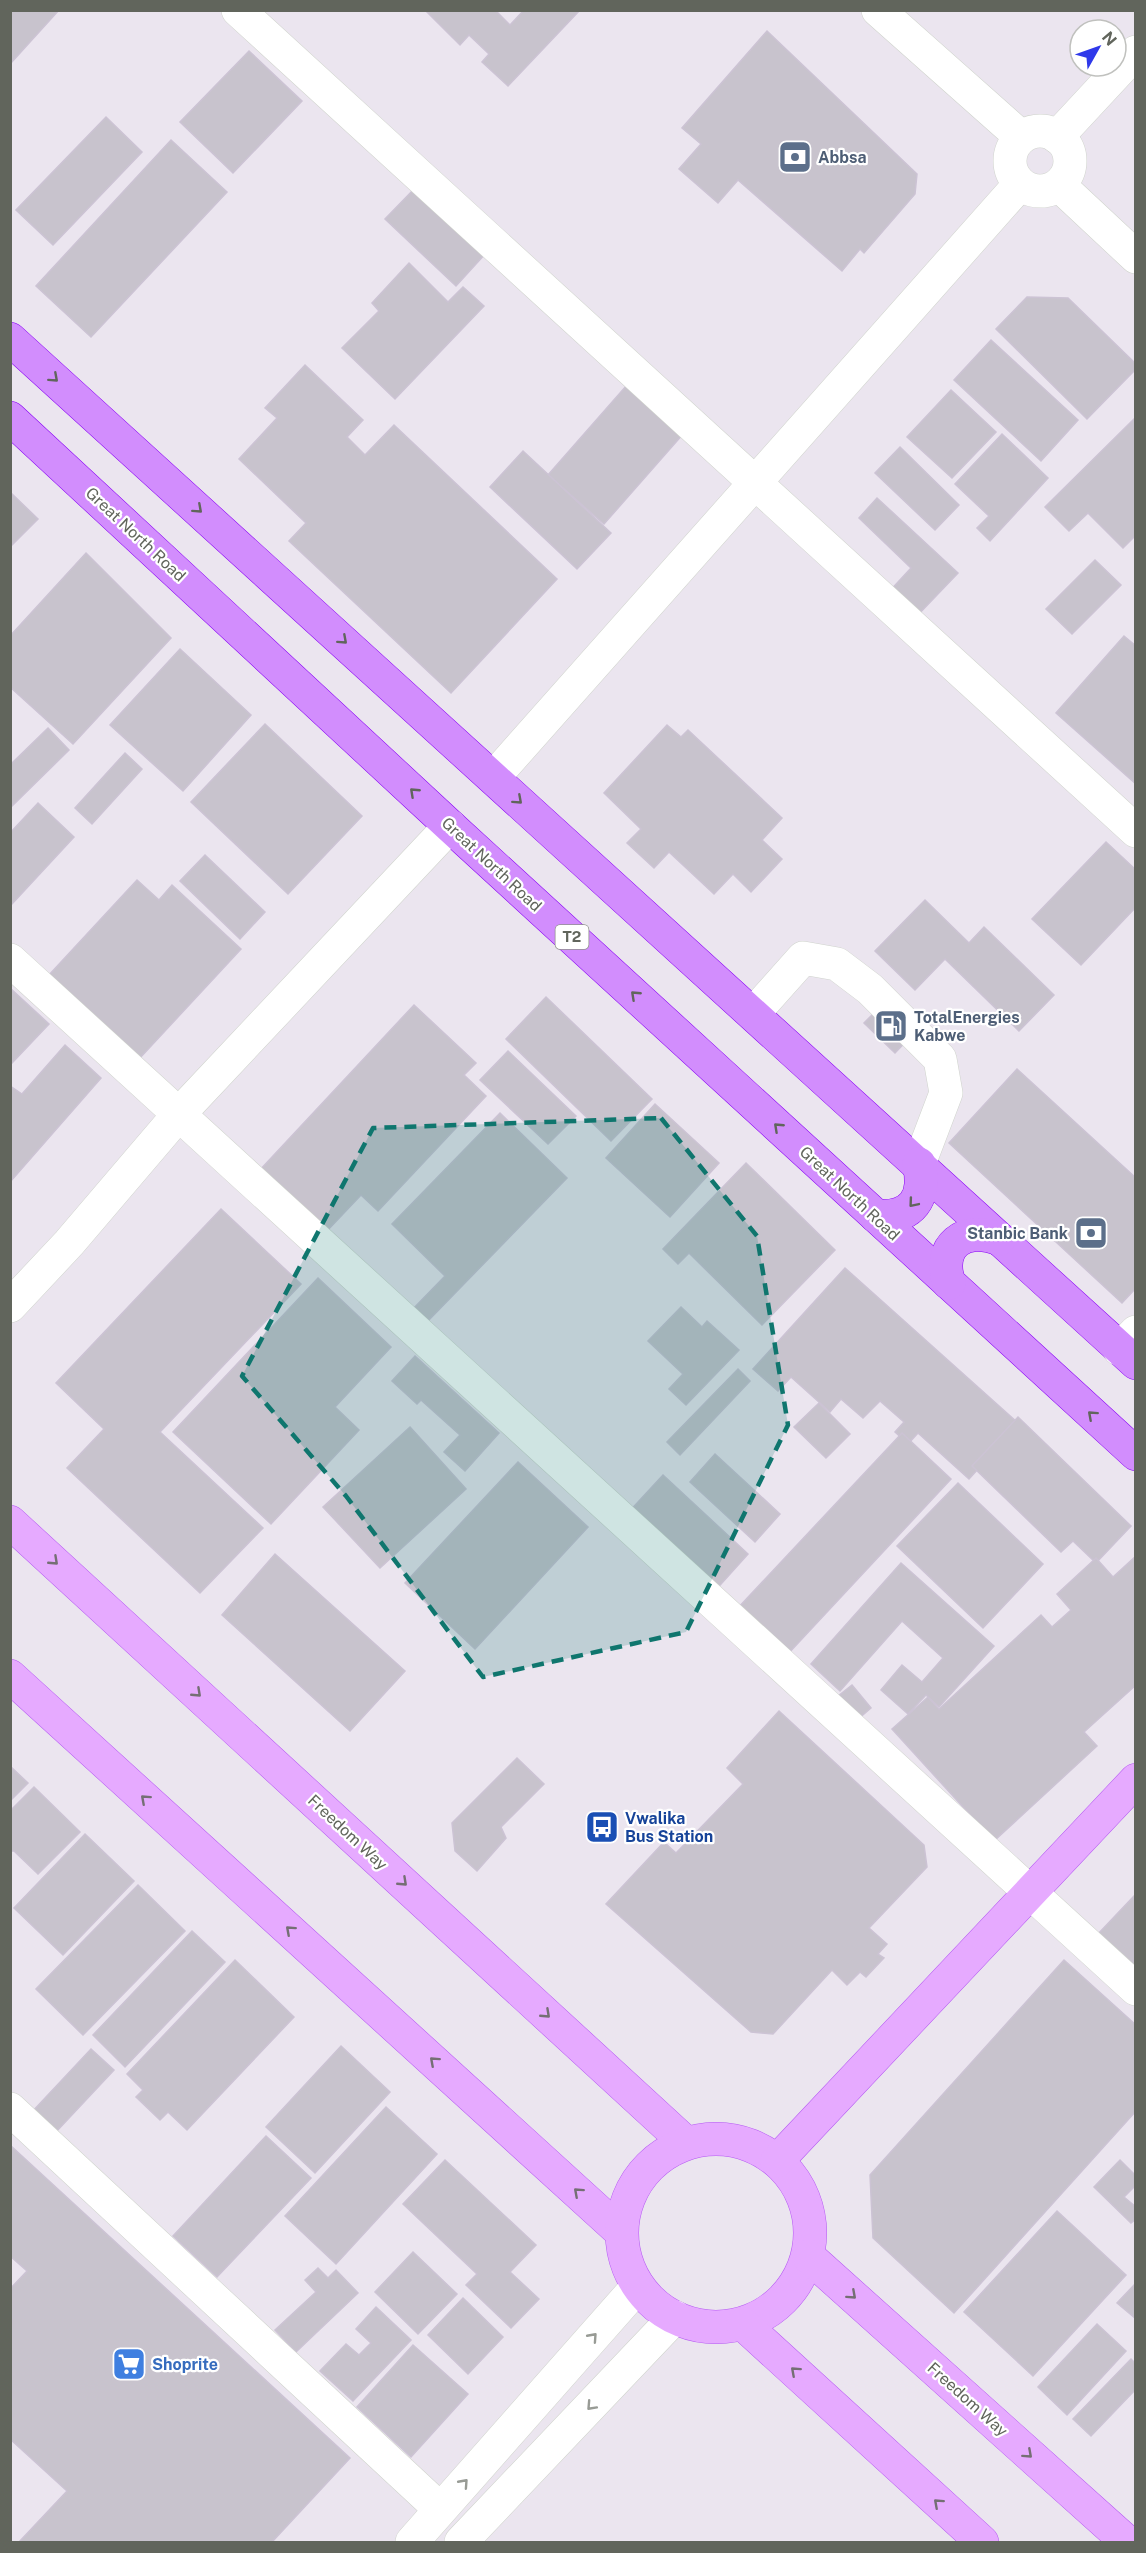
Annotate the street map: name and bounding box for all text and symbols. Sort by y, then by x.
north arrow [1068,18,1128,78]
text: N [1098,28,1120,50]
bank icon: Abbsa [777,139,813,175]
place label: Abbsa [818,148,867,167]
one-way arrow [47,371,58,382]
street label: Great North Road [82,483,190,586]
one-way arrow [192,502,202,513]
one-way arrow [336,633,347,644]
one-way arrow [410,788,420,799]
one-way arrow [511,792,522,803]
street label: Great North Road [438,813,546,916]
road number: T2 [556,925,588,949]
one-way arrow [631,991,641,1002]
fuel station icon: TotalEnergies Kabwe [873,1008,909,1044]
place label: TotalEnergies Kabwe [914,1008,1020,1045]
one-way arrow [775,1123,785,1134]
street label: Great North Road [796,1142,904,1245]
one-way arrow [909,1196,920,1207]
bank icon: Stanbic Bank [1073,1215,1109,1251]
place label: Stanbic Bank [967,1224,1068,1243]
one-way arrow [1089,1411,1099,1422]
one-way arrow [47,1554,57,1565]
one-way arrow [190,1686,201,1697]
street label: Freedom Way [304,1791,392,1874]
one-way arrow [142,1795,152,1806]
bus stop icon: Vwalika Bus Station [584,1809,620,1845]
place label: Vwalika Bus Station [625,1809,713,1846]
one-way arrow [396,1875,406,1886]
one-way arrow [286,1926,296,1937]
one-way arrow [539,2007,550,2018]
one-way arrow [430,2057,441,2068]
one-way arrow [574,2189,585,2200]
one-way arrow [845,2288,856,2299]
one-way arrow [586,2333,597,2344]
supermarket icon: Shoprite [111,2346,147,2382]
place label: Shoprite [152,2355,218,2374]
street label: Freedom Way [924,2358,1012,2441]
one-way arrow [791,2367,801,2378]
one-way arrow [588,2398,599,2409]
one-way arrow [1021,2447,1032,2458]
one-way arrow [457,2479,468,2489]
one-way arrow [935,2499,945,2510]

